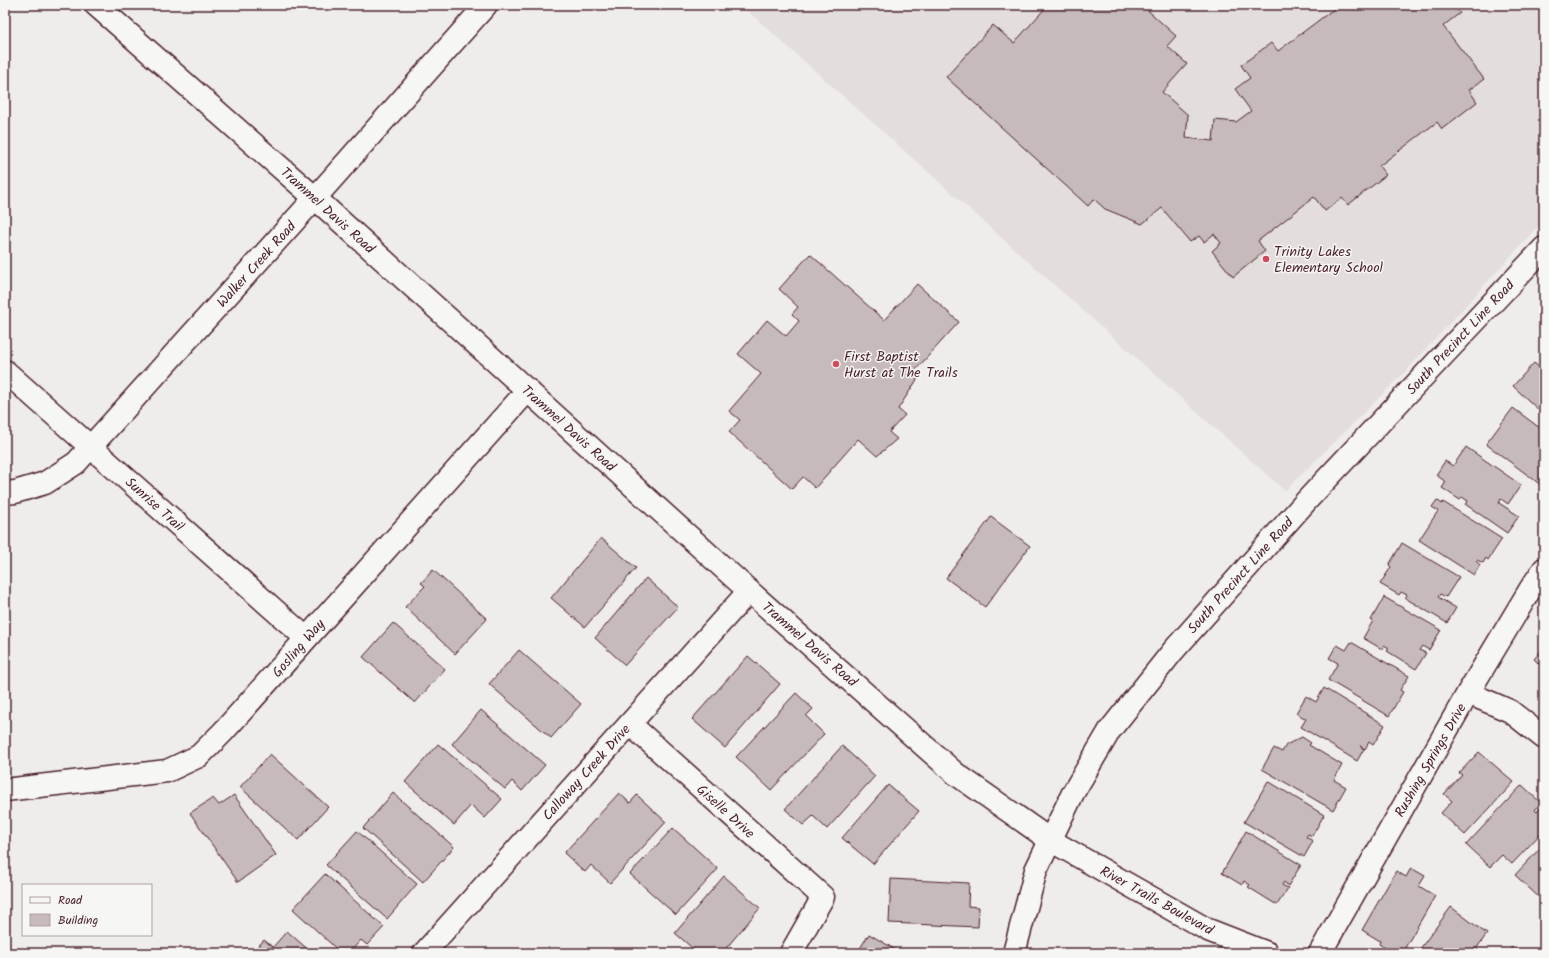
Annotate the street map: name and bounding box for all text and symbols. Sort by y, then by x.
street label: Trammel Davis Road [275,162,380,260]
street label: Walker Creek Road [212,216,302,313]
place label: Trinity Lakes Elementary School [1274,241,1383,279]
marker: Trinity Lakes Elementary School [1261,254,1271,264]
street label: South Precinct Line Road [1401,274,1521,400]
place label: First Baptist Hurst at The Trails [844,346,958,384]
marker: First Baptist Hurst at The Trails [831,359,841,369]
street label: Trammel Davis Road [516,380,621,478]
street label: Sunrise Trail [120,472,189,538]
street label: South Precinct Line Road [1182,512,1300,639]
street label: Trammel Davis Road [757,597,863,693]
street label: Gosling Way [267,614,331,683]
street label: Rushing Springs Drive [1389,699,1473,822]
street label: Calloway Creek Drive [537,719,637,826]
street label: Giselle Drive [691,779,760,845]
street label: River Trails Boulevard [1096,861,1218,942]
legend [22,884,152,936]
text: Road [58,891,83,910]
text: Building [58,911,98,930]

